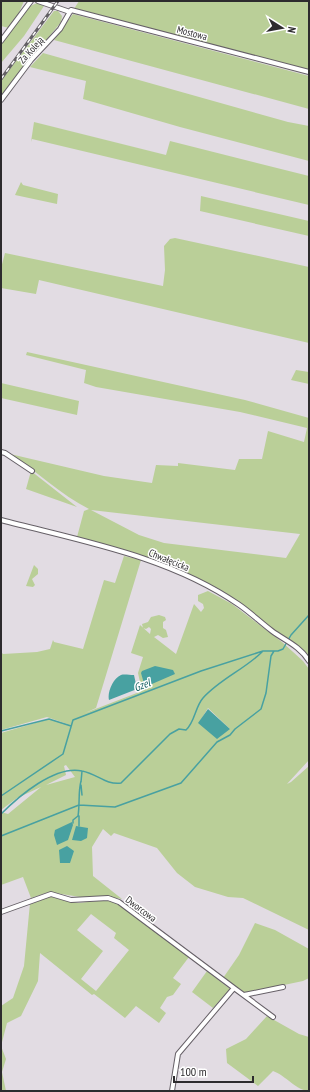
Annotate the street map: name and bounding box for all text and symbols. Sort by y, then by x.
north arrow [262,8,302,48]
street label: Mostowa [175,23,209,43]
text: N [284,26,299,34]
street label: Za Koleją [16,34,46,66]
street label: Chwałęcicka [147,546,191,574]
water label: Gzel [132,675,153,694]
street label: Dworcowa [123,893,159,925]
scale bar [174,1058,253,1084]
text: 100 m [180,1064,207,1079]

